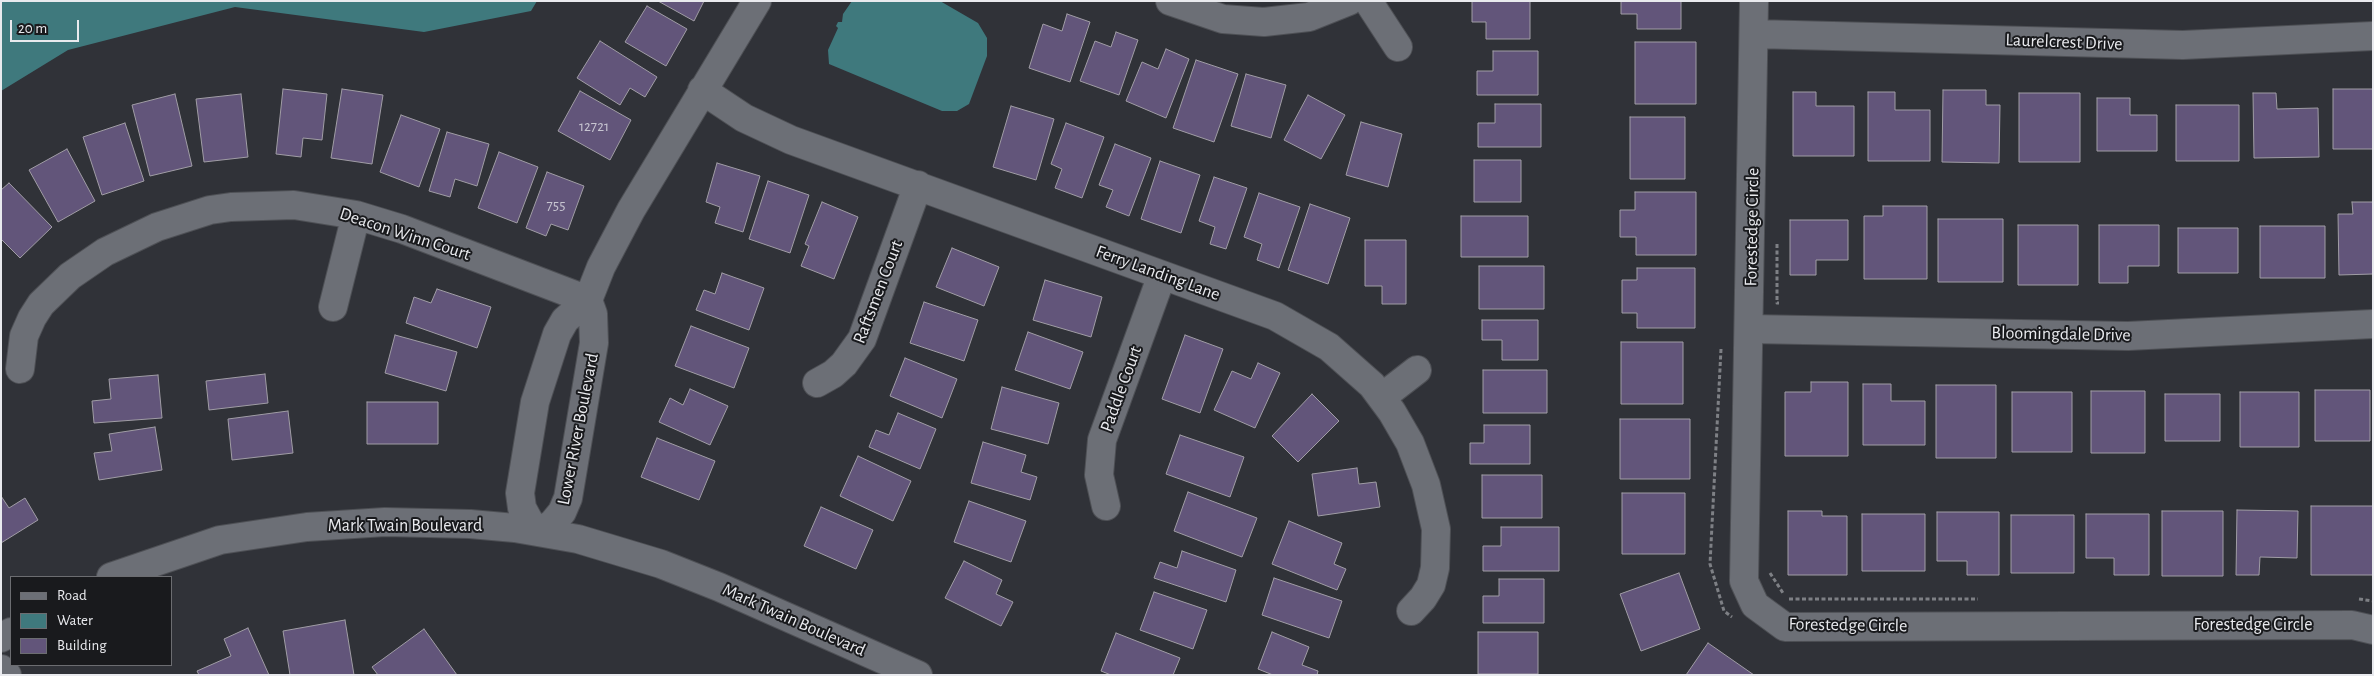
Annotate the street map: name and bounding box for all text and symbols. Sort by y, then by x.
scale bar [12,10,81,42]
text: 20 m [18,21,47,36]
street label: Laurelcrest Drive [2005,29,2123,55]
house number: 12721 [579,117,609,135]
street label: Forestedge Circle [1740,167,1764,287]
house number: 755 [547,196,565,214]
street label: Deacon Winn Court [337,203,473,265]
street label: Raftsmen Court [848,237,908,347]
street label: Ferry Landing Lane [1093,240,1223,306]
street label: Bloomingdale Drive [1991,322,2131,346]
street label: Paddle Court [1095,343,1147,435]
street label: Lower River Boulevard [553,351,603,507]
street label: Mark Twain Boulevard [328,515,482,537]
legend [10,576,172,666]
street label: Mark Twain Boulevard [719,579,869,661]
text: Road [57,588,87,603]
text: Water [57,613,93,628]
street label: Forestedge Circle [1788,613,1908,637]
street label: Forestedge Circle [2194,614,2312,636]
text: Building [57,638,107,653]

